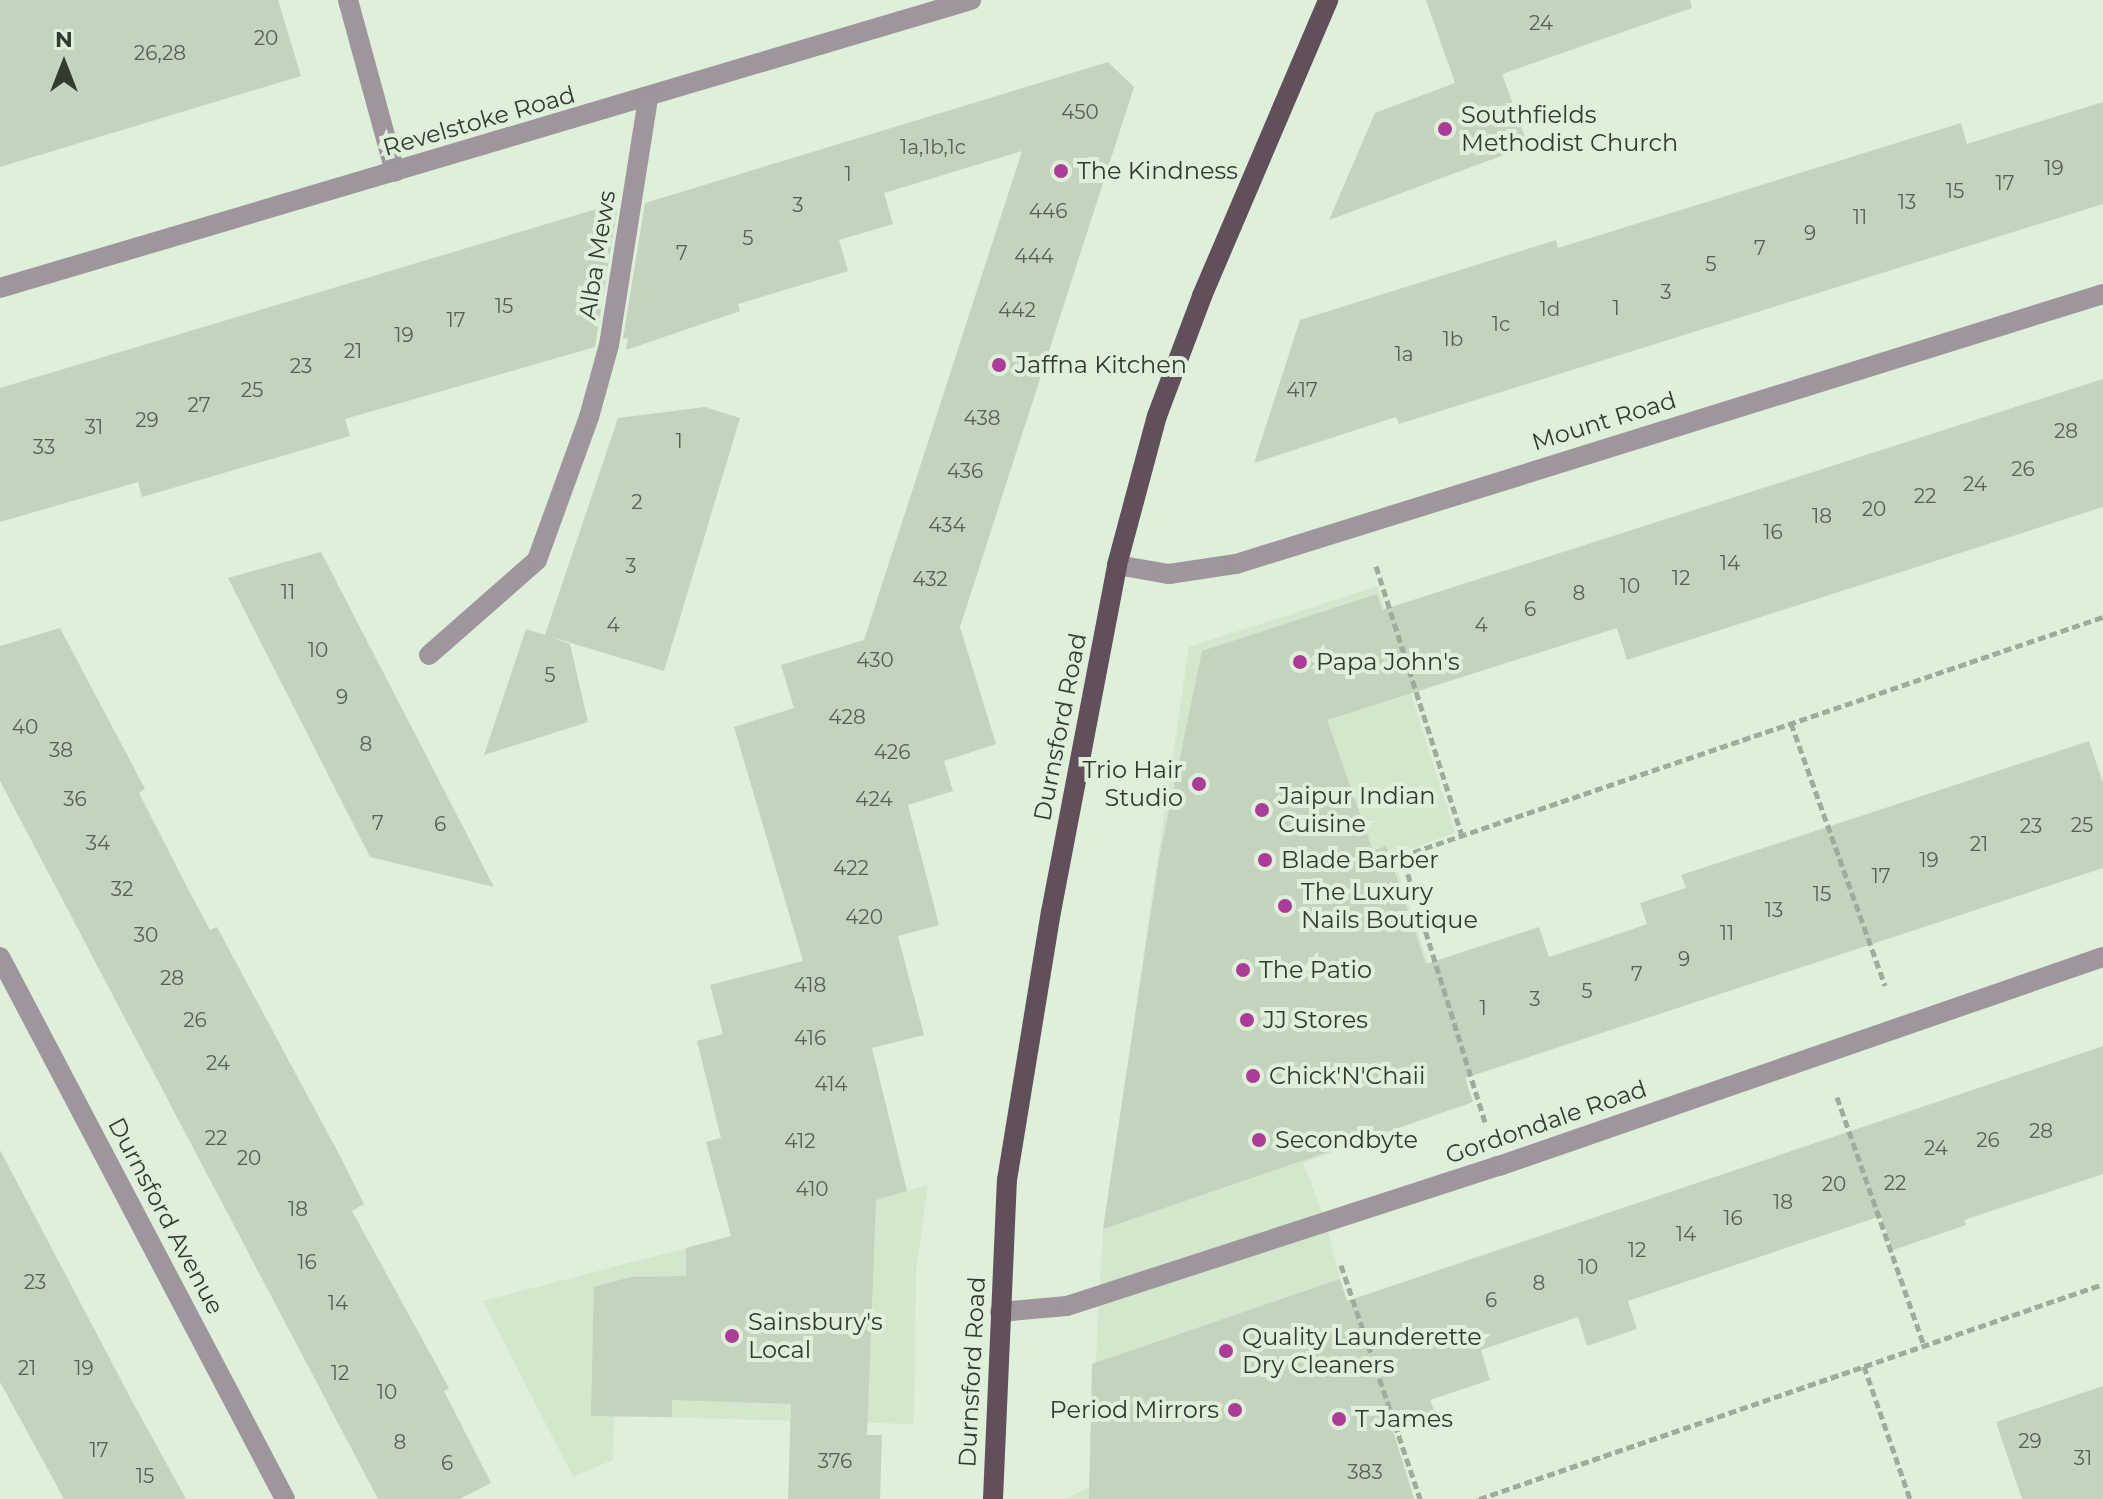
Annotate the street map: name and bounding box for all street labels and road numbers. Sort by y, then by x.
street label: Revelstoke Road [380,80,578,162]
street label: Alba Mews [573,188,621,322]
street label: Mount Road [1528,385,1680,457]
street label: Durnsford Road [1028,631,1092,823]
street label: Gordondale Road [1442,1074,1650,1170]
street label: Durnsford Avenue [102,1113,230,1319]
street label: Durnsford Road [953,1276,991,1468]

